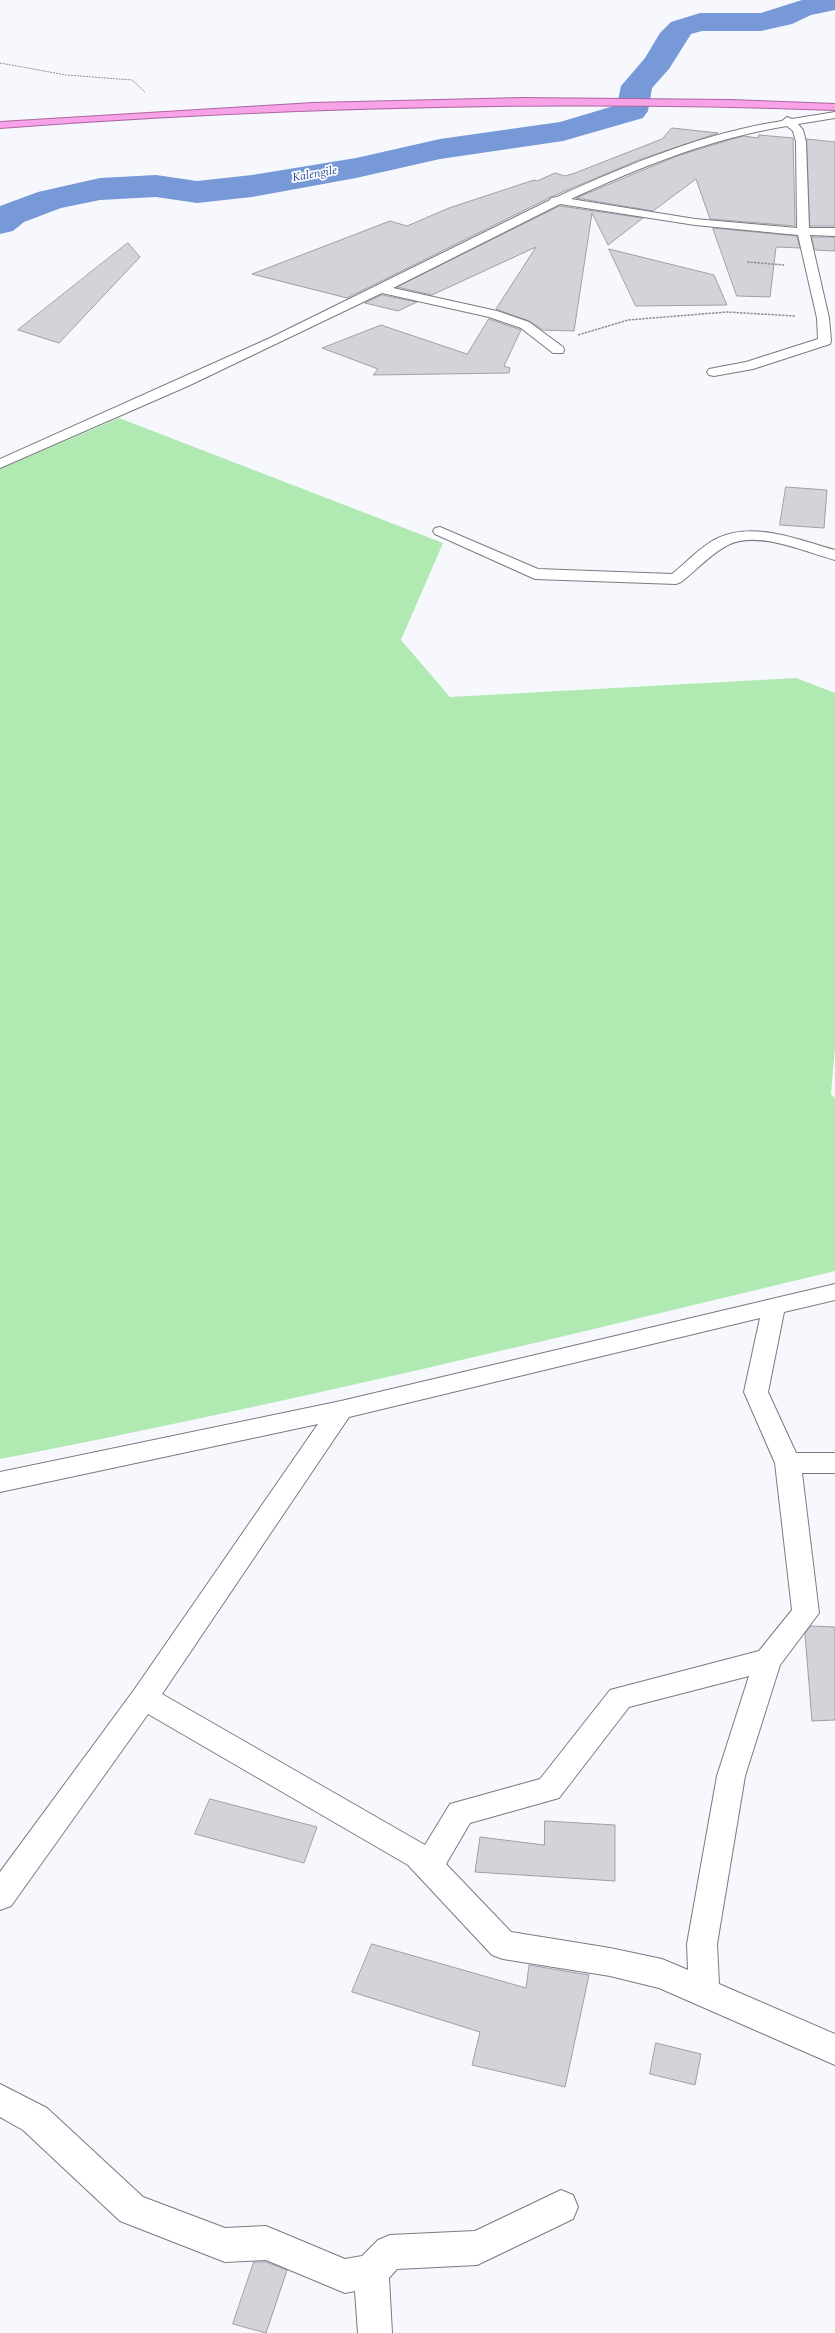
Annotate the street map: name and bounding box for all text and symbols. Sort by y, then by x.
water label: Kalengile [291,164,339,186]

